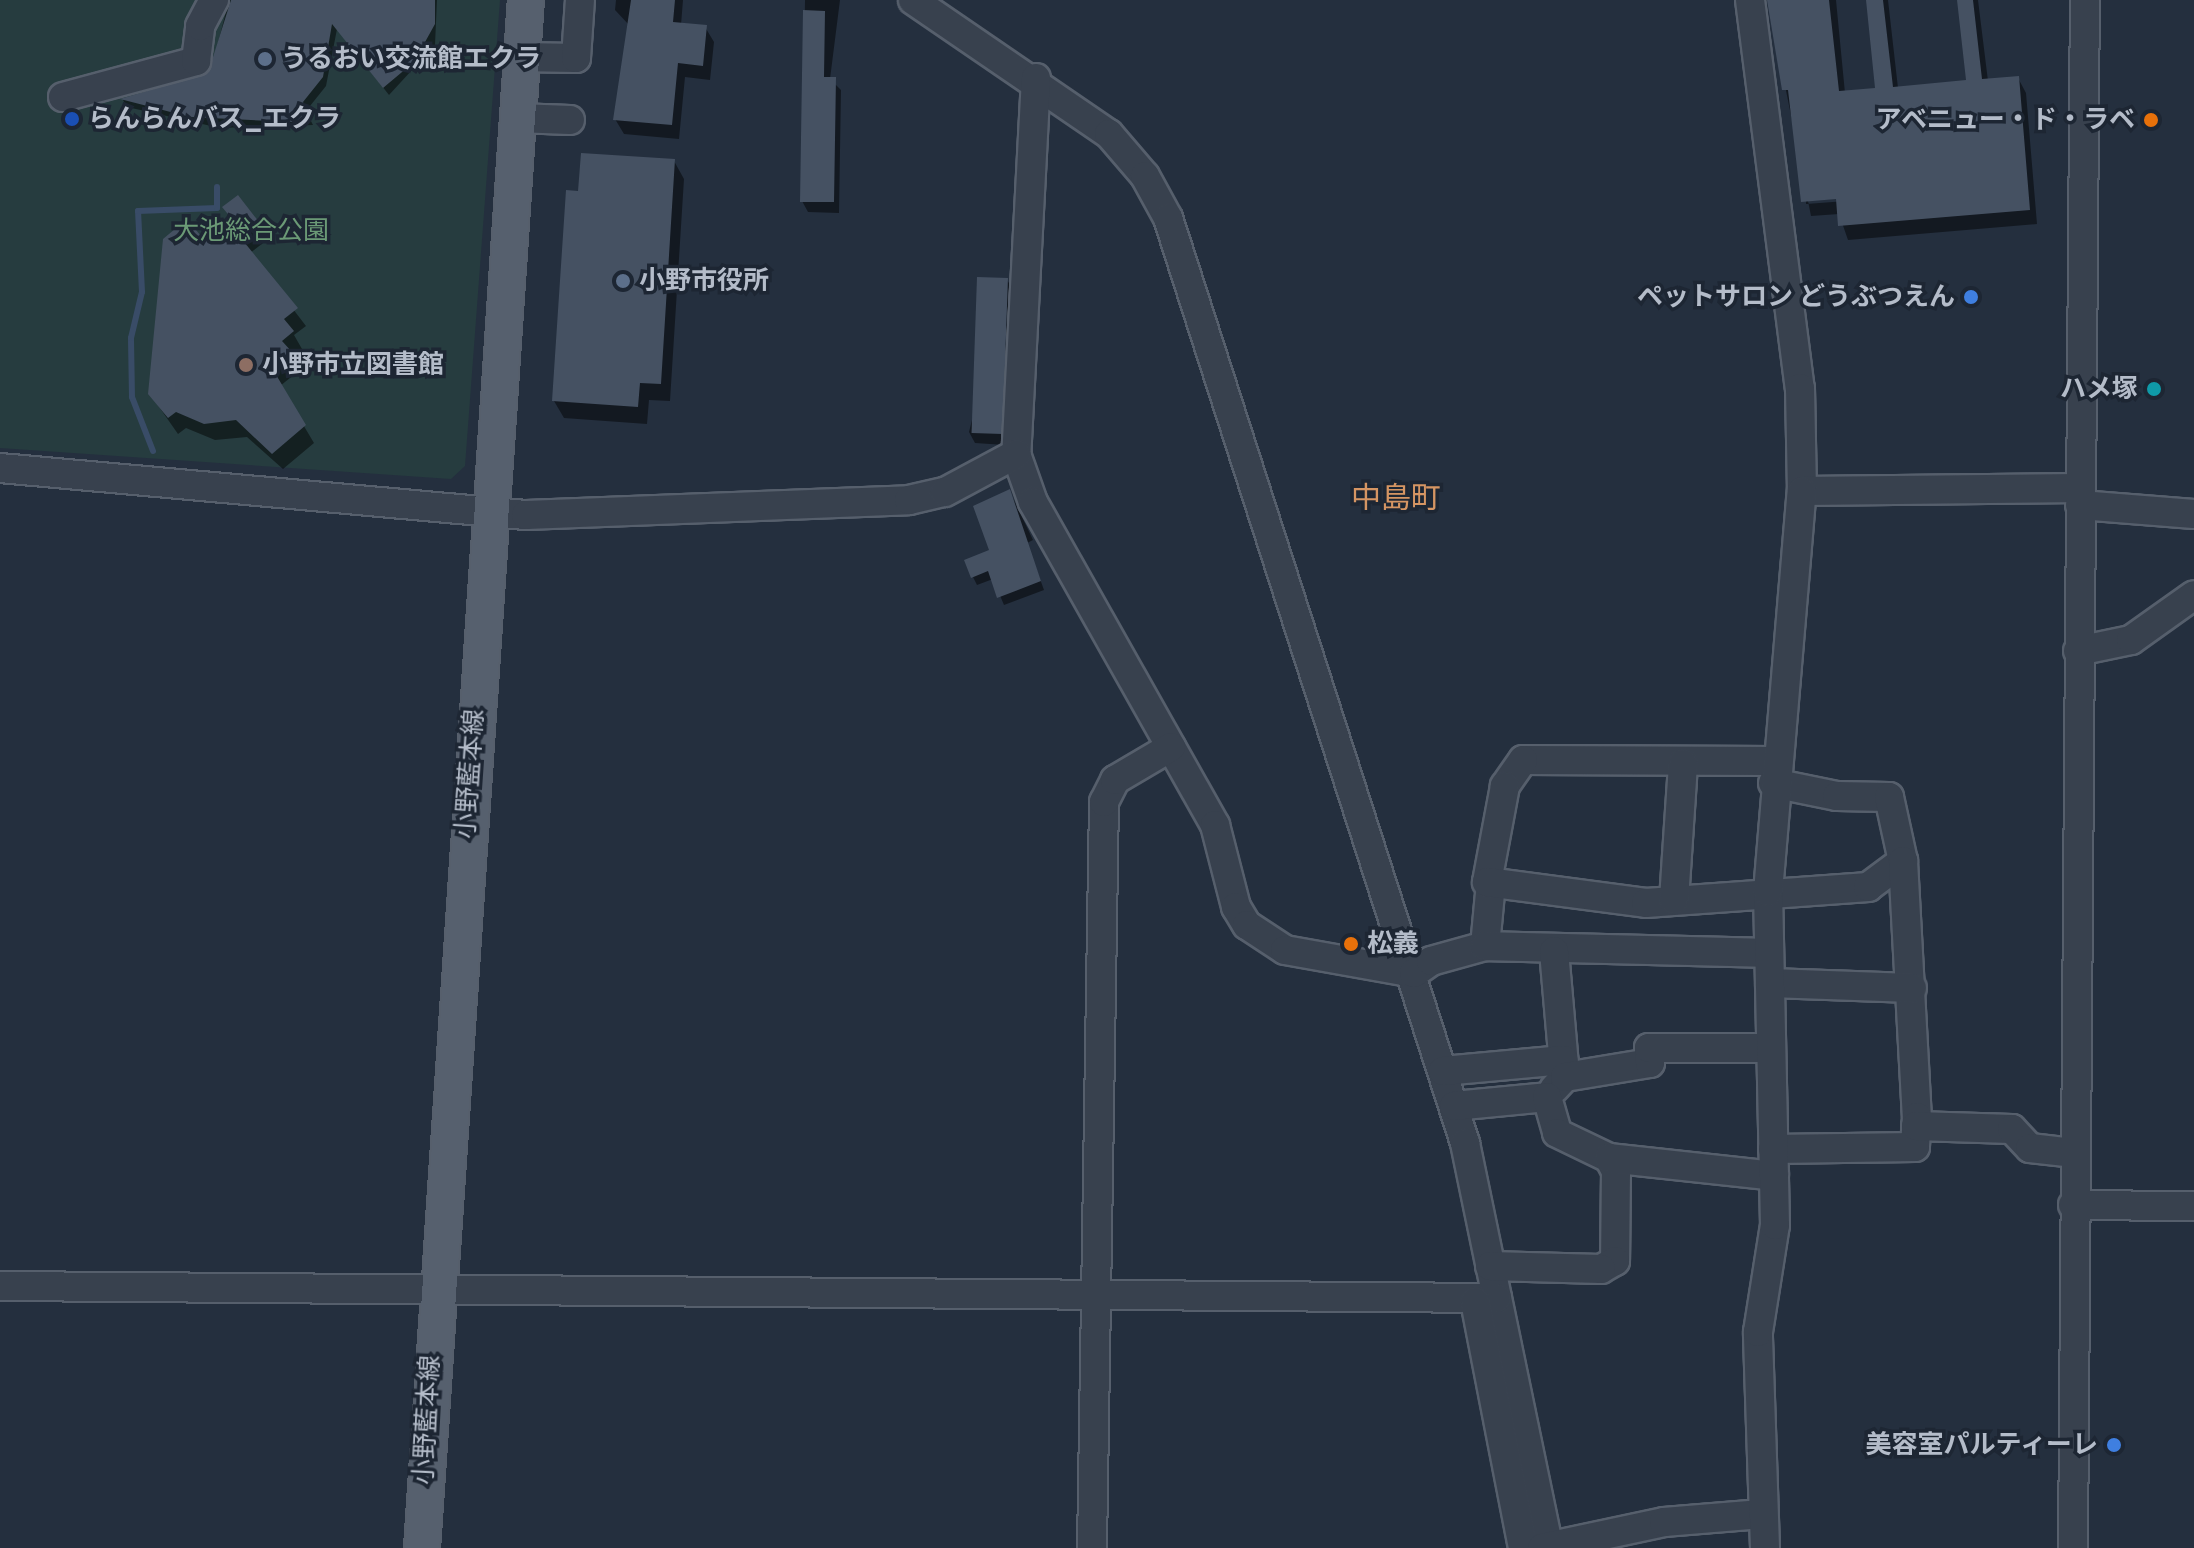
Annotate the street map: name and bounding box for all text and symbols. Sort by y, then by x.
place label: うるおい交流館エクラ [281,43,541,75]
marker: うるおい交流館エクラ [256,50,274,68]
place label: らんらんバス_エクラ [88,103,341,135]
place label: アベニュー・ド・ラベ [1875,104,2135,136]
marker: らんらんバス_エクラ [63,110,81,128]
marker: アベニュー・ド・ラベ [2142,111,2160,129]
park label: 大池総合公園 [173,215,329,247]
place label: 小野市役所 [639,265,769,297]
marker: 小野市役所 [614,272,632,290]
place label: ペットサロン どうぶつえん [1637,281,1955,313]
marker: ペットサロン どうぶつえん [1962,288,1980,306]
place label: 小野市立図書館 [262,349,444,381]
marker: 小野市立図書館 [237,356,255,374]
place label: ハメ塚 [2060,373,2138,405]
marker: ハメ塚 [2145,380,2163,398]
district label: 中島町 [1351,480,1441,516]
street label: 小野藍本線 [450,708,490,840]
place label: 松義 [1367,928,1419,960]
marker: 松義 [1342,935,1360,953]
street label: 小野藍本線 [408,1354,446,1486]
place label: 美容室パルティーレ [1864,1429,2098,1461]
marker: 美容室パルティーレ [2105,1436,2123,1454]

